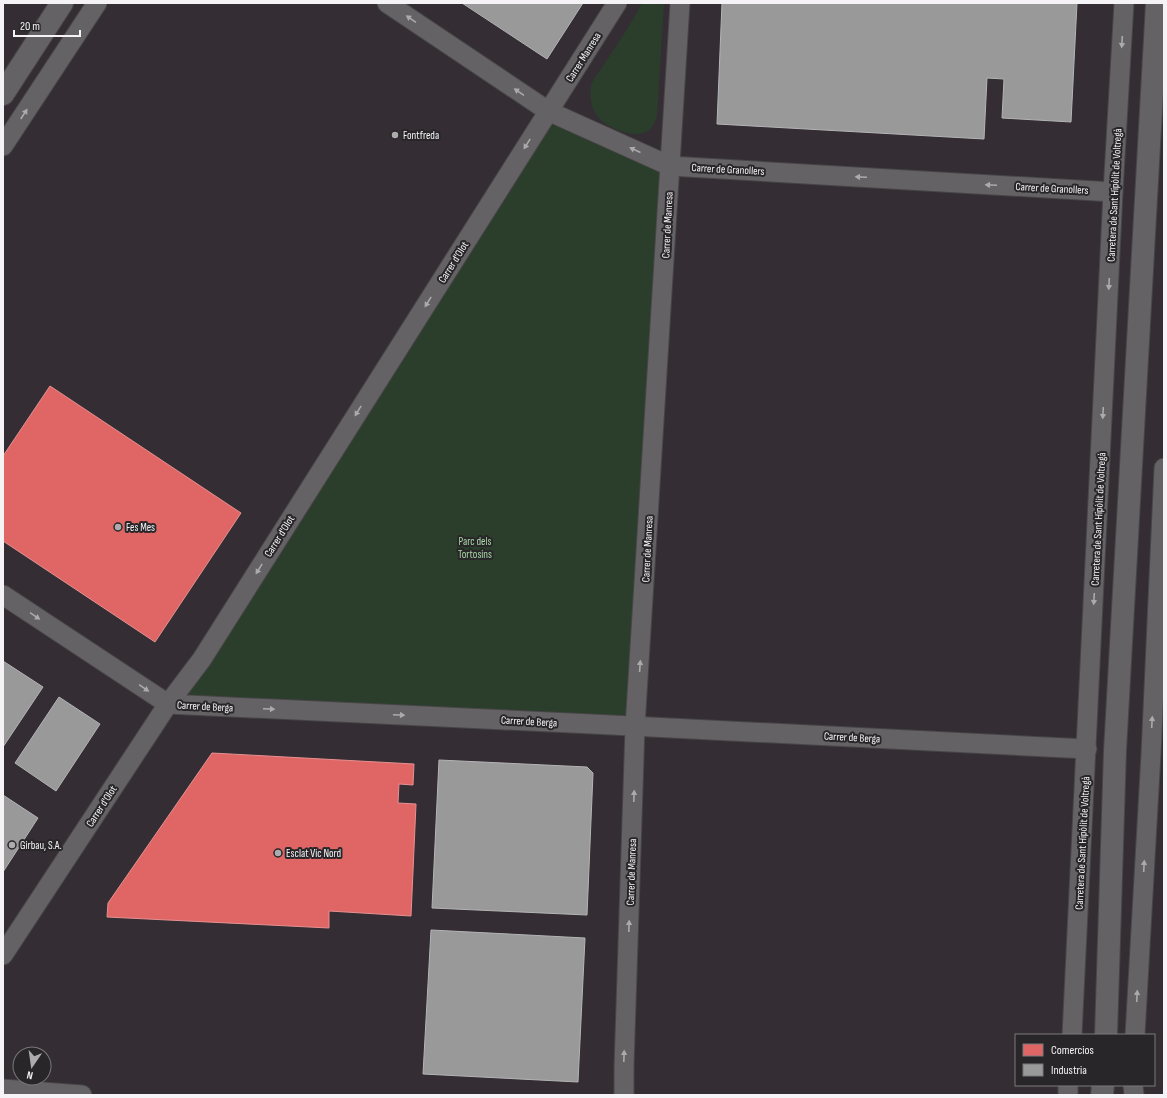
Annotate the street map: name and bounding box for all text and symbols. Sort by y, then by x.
scale bar [14,12,80,38]
one-way arrow [406,15,416,23]
text: 20 m [20,19,40,34]
street label: Carrer Manresa [563,30,604,84]
one-way arrow [1119,36,1125,49]
one-way arrow [514,88,524,96]
one-way arrow [20,109,28,119]
street label: Carretera de Sant Hipòlit de Voltregà [1105,128,1124,262]
place label: Fontfreda [403,129,439,142]
marker: Fontfreda [390,130,400,140]
one-way arrow [524,138,531,150]
one-way arrow [629,147,640,153]
street label: Carrer de Granollers [691,161,765,178]
one-way arrow [855,174,867,181]
street label: Carrer de Granollers [1015,180,1089,197]
one-way arrow [985,181,997,188]
street label: Carrer de Manresa [659,191,676,259]
street label: Carrer d'Olot [436,239,472,285]
one-way arrow [1106,278,1112,291]
one-way arrow [424,296,432,307]
one-way arrow [355,406,362,417]
one-way arrow [1100,407,1106,420]
street label: Carretera de Sant Hipòlit de Voltregà [1089,452,1108,586]
street label: Carrer d'Olot [262,513,298,559]
street label: Carrer de Manresa [639,515,656,583]
place label: Fes Mes [126,521,155,534]
marker: Fes Mes [113,522,123,532]
park label: Parc dels Tortosins [458,535,492,561]
one-way arrow [255,564,263,574]
one-way arrow [1091,593,1097,606]
one-way arrow [30,612,41,620]
one-way arrow [636,660,643,672]
one-way arrow [139,684,149,692]
street label: Carrer de Berga [177,699,233,714]
one-way arrow [263,706,276,712]
one-way arrow [393,712,406,718]
street label: Carrer de Berga [501,714,557,729]
one-way arrow [1149,715,1155,728]
street label: Carrer de Berga [824,730,880,745]
street label: Carretera de Sant Hipòlit de Voltregà [1073,776,1092,910]
street label: Carrer d'Olot [83,783,120,829]
one-way arrow [630,790,637,802]
street label: Carrer de Manresa [624,838,639,906]
place label: Girbau, S.A. [20,839,62,852]
marker: Girbau, S.A. [7,840,17,850]
place label: Esclat Vic Nord [286,847,342,860]
marker: Esclat Vic Nord [273,848,283,858]
one-way arrow [1141,860,1148,872]
one-way arrow [626,919,632,932]
one-way arrow [1134,989,1140,1002]
legend [1015,1034,1155,1086]
text: Comercios [1051,1043,1094,1058]
north arrow [12,1046,52,1086]
one-way arrow [621,1049,627,1062]
text: Industria [1051,1063,1087,1078]
text: N [25,1068,34,1082]

